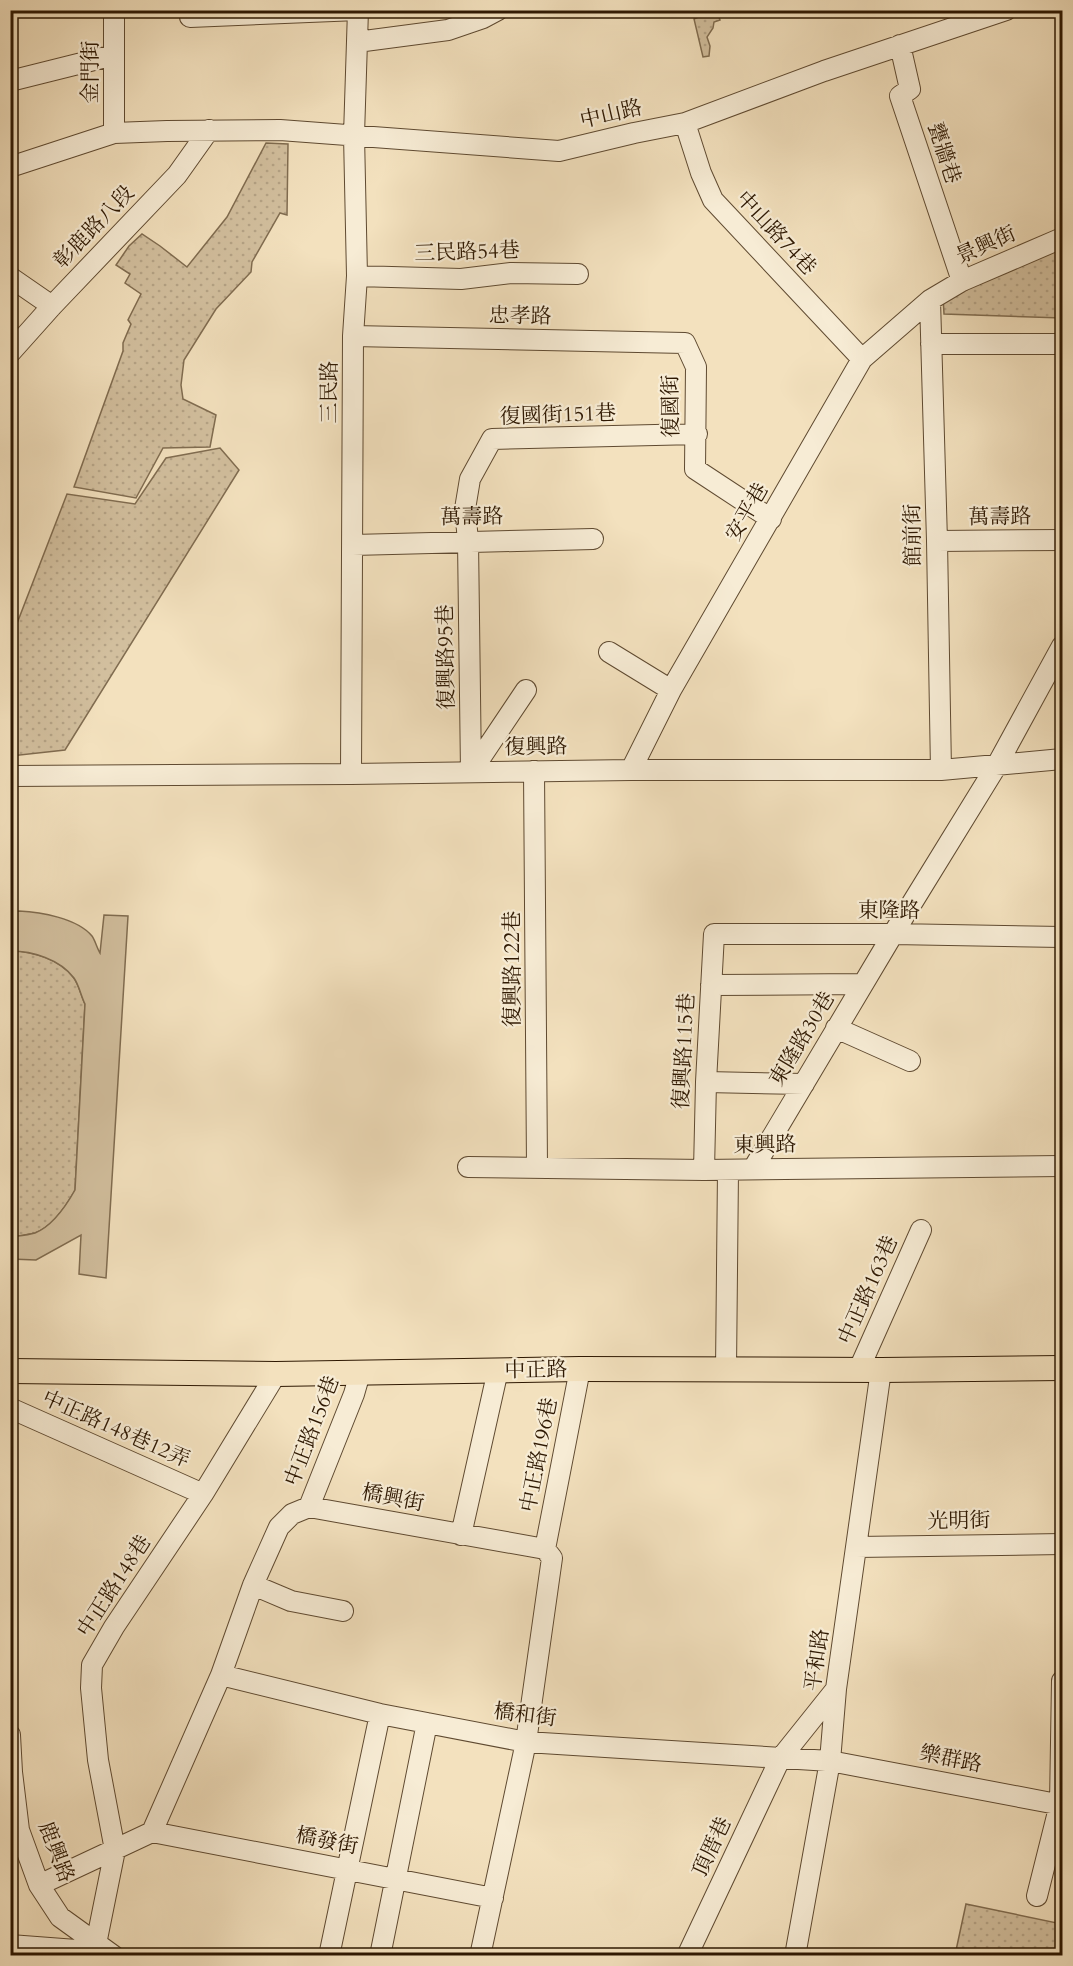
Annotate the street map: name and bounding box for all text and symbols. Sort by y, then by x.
street label: 金門街 [76,41,105,104]
street label: 中山路 [577,93,645,135]
street label: 甕牆巷 [920,119,968,187]
street label: 彰鹿路八段 [47,179,141,275]
street label: 中山路74巷 [729,185,823,281]
street label: 景興街 [951,219,1021,271]
street label: 三民路54巷 [414,236,520,268]
street label: 忠孝路 [488,301,552,331]
street label: 三民路 [315,361,344,424]
street label: 復國街 [656,374,686,438]
street label: 復國街151巷 [499,398,617,432]
street label: 安平巷 [719,477,775,547]
street label: 萬壽路 [440,502,504,532]
street label: 萬壽路 [968,502,1032,532]
street label: 館前街 [898,503,928,567]
street label: 復興路95巷 [431,604,461,710]
street label: 復興路 [504,732,568,762]
street label: 東隆路 [858,896,921,925]
street label: 復興路122巷 [498,911,527,1027]
street label: 東隆路30巷 [762,986,842,1092]
street label: 復興路115巷 [666,992,702,1110]
street label: 東興路 [733,1130,797,1160]
street label: 中正路163巷 [831,1231,905,1349]
street label: 中正路 [504,1355,568,1385]
street label: 中正路156巷 [278,1372,346,1490]
street label: 中正路148巷12弄 [38,1383,194,1475]
street label: 中正路196巷 [514,1395,564,1515]
street label: 橋興街 [359,1478,427,1518]
street label: 光明街 [927,1506,991,1536]
street label: 中正路148巷 [70,1529,158,1643]
street label: 平和路 [798,1627,836,1693]
street label: 橋和街 [492,1697,558,1733]
street label: 樂群路 [917,1739,985,1779]
street label: 頂厝巷 [686,1812,738,1882]
street label: 鹿興路 [31,1817,81,1887]
street label: 橋發街 [293,1821,361,1861]

